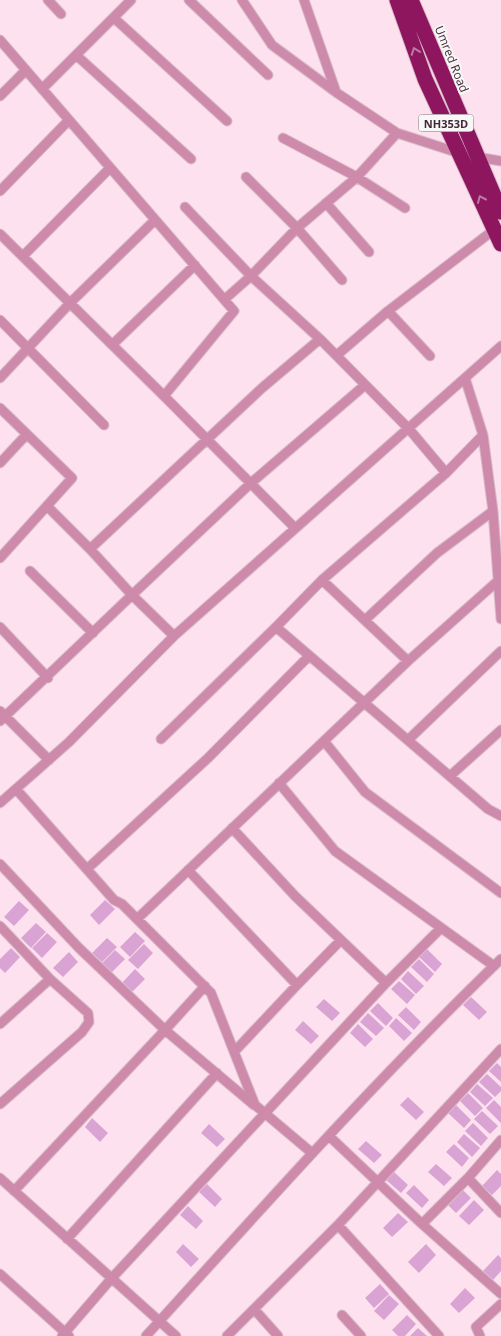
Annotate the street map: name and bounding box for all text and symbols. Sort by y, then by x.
street label: Umred Road [431,23,473,95]
one-way arrow [411,47,421,56]
road number: NH353D [418,115,474,132]
one-way arrow [477,195,488,204]

